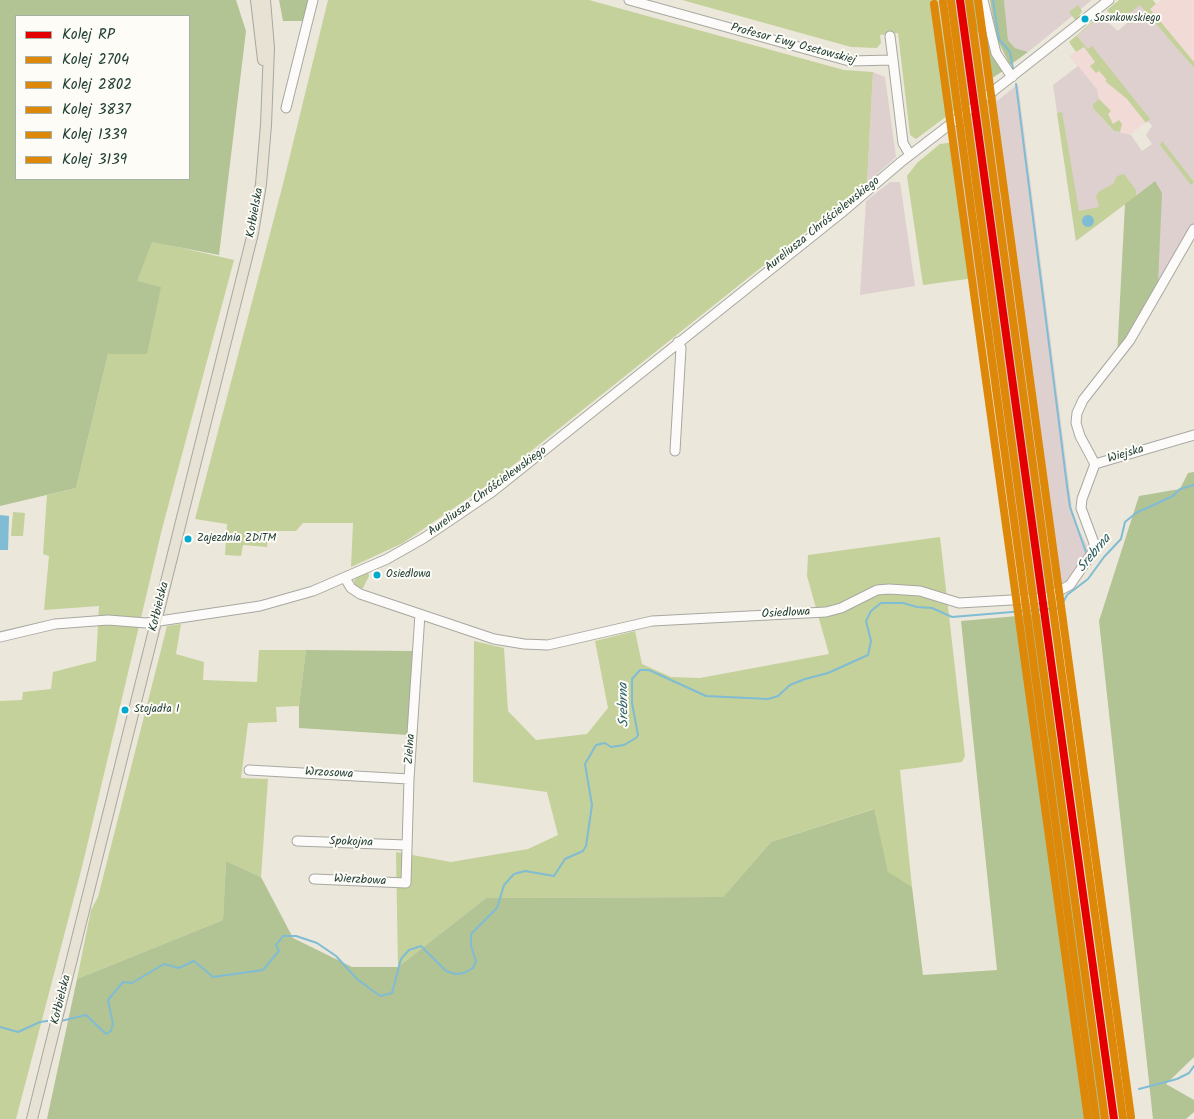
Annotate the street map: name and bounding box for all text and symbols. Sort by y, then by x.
place label: Sosnkowskiego [1094,12,1161,26]
marker: Sosnkowskiego [1080,14,1090,24]
legend [15,15,190,180]
street label: Profesor Ewy Osetowskiej [729,21,857,69]
text: Kolej RP [62,23,115,47]
text: Kolej 2704 [62,48,129,72]
text: Kolej 2802 [62,73,132,97]
text: Kolej 3837 [62,98,131,122]
text: Kolej 1339 [62,123,127,147]
text: Kolej 3139 [62,148,127,172]
street label: Aureliusza Chróścielewskiego [763,174,883,276]
street label: Kołbielska [245,187,267,239]
street label: Wiejska [1106,443,1146,467]
street label: Aureliusza Chróścielewskiego [426,444,550,540]
place label: Zajezdnia ZDiTM [197,532,276,546]
water label: Srebrna [1074,532,1116,576]
marker: Zajezdnia ZDiTM [183,534,193,544]
place label: Osiedlowa [386,568,431,582]
marker: Osiedlowa [372,570,382,580]
street label: Kołbielska [147,581,173,633]
street label: Osiedlowa [761,606,811,622]
water label: Srebrna [616,683,634,727]
place label: Stojadła I [134,703,179,717]
marker: Stojadła I [120,705,130,715]
street label: Zielna [403,733,419,765]
street label: Wrzosowa [304,766,354,782]
street label: Spokojna [329,835,373,851]
street label: Wierzbowa [333,872,387,890]
street label: Kołbielska [49,974,75,1026]

